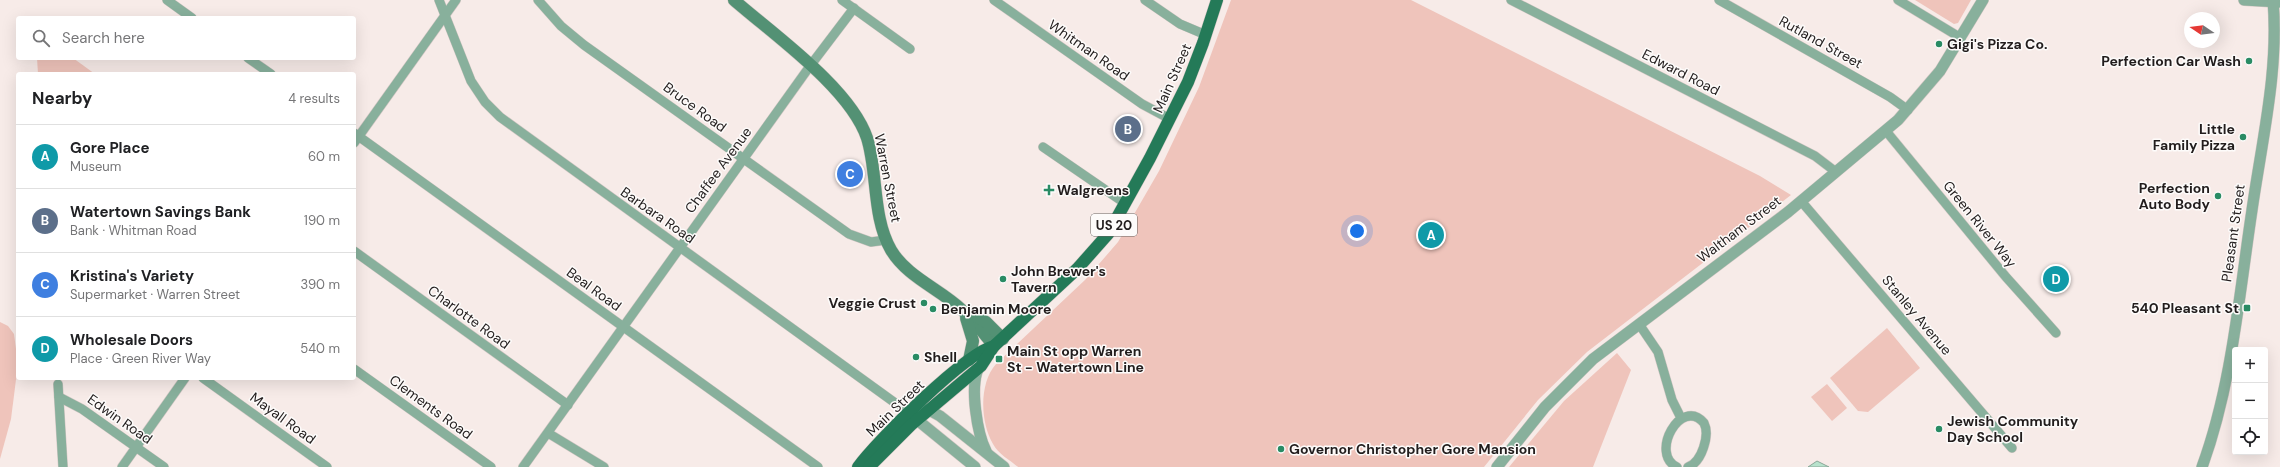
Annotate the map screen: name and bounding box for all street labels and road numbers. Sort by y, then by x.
street label: Rutland Street [1776,12,1866,72]
street label: Whitman Road [1045,15,1133,85]
street label: Main Street [1149,40,1195,116]
street label: Edward Road [1639,45,1723,99]
street label: Bruce Road [660,78,730,136]
street label: Chaffee Avenue [681,123,755,217]
street label: Warren Street [871,132,905,224]
street label: Green River Way [1939,177,2021,271]
street label: Barbara Road [617,183,699,247]
street label: Pleasant Street [2217,183,2249,283]
street label: Waltham Street [1693,192,1785,266]
road number: US 20 [1091,214,1137,236]
street label: Beal Road [563,263,625,315]
street label: Stanley Avenue [1878,271,1956,359]
street label: Charlotte Road [424,281,514,353]
street label: Clements Road [386,371,476,443]
street label: Main Street [862,376,928,440]
street label: Mayall Road [247,388,319,448]
street label: Edwin Road [84,390,156,448]

